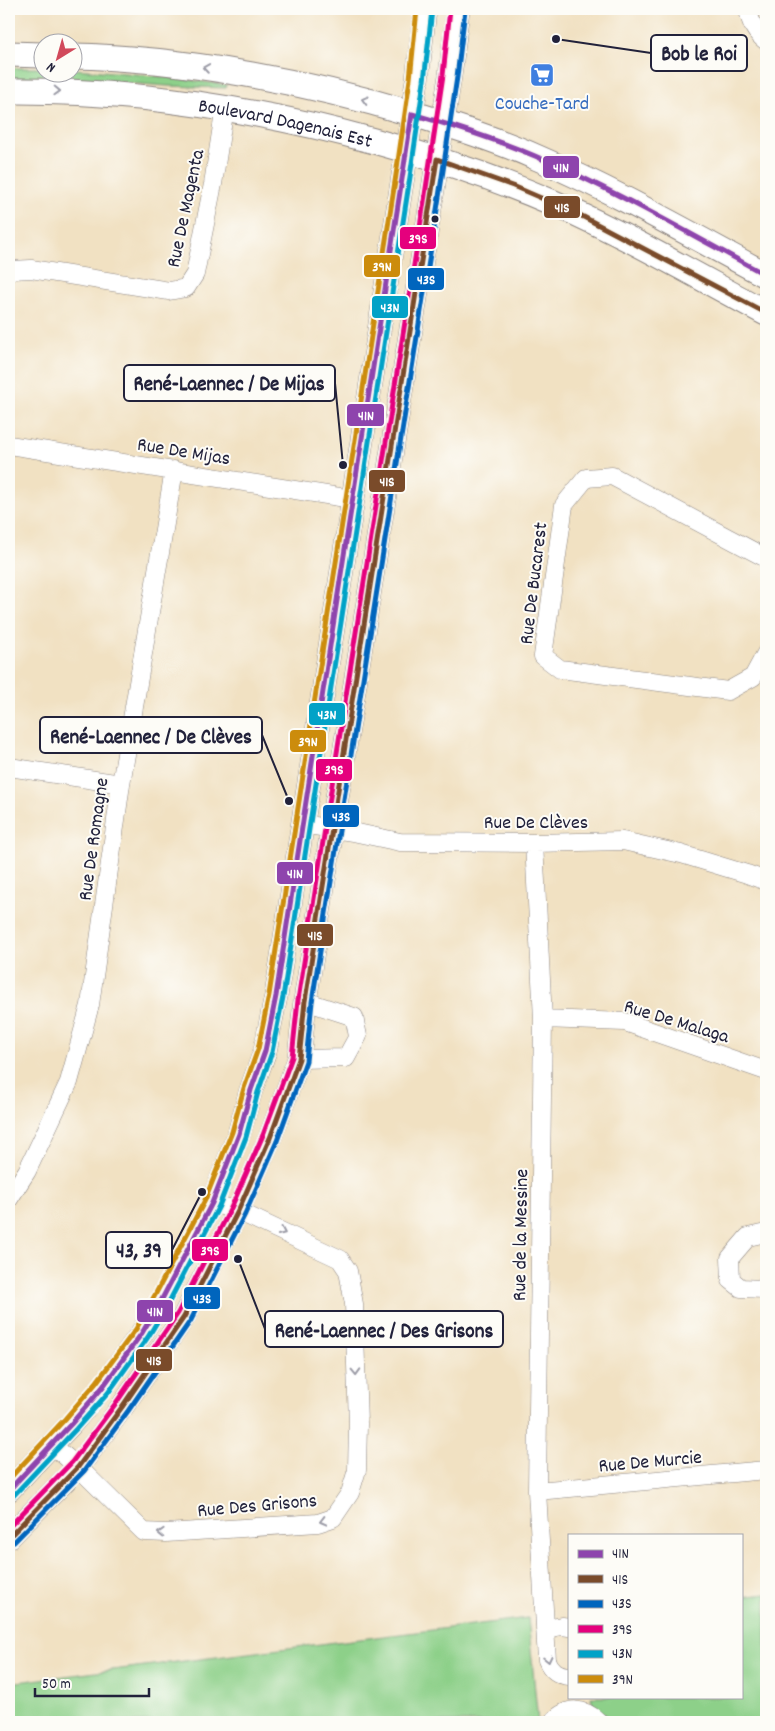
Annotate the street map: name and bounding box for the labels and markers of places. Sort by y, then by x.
callout: Bob le Roi [651,35,747,71]
supermarket icon: Couche-Tard [529,62,555,88]
place label: Couche-Tard [495,91,589,119]
unlabelled marker [430,214,440,224]
callout: René-Laennec / De Mijas [124,365,335,401]
callout: René-Laennec / De Clèves [40,717,262,753]
callout: 43, 39 [106,1232,172,1268]
callout: René-Laennec / Des Grisons [265,1311,503,1347]

